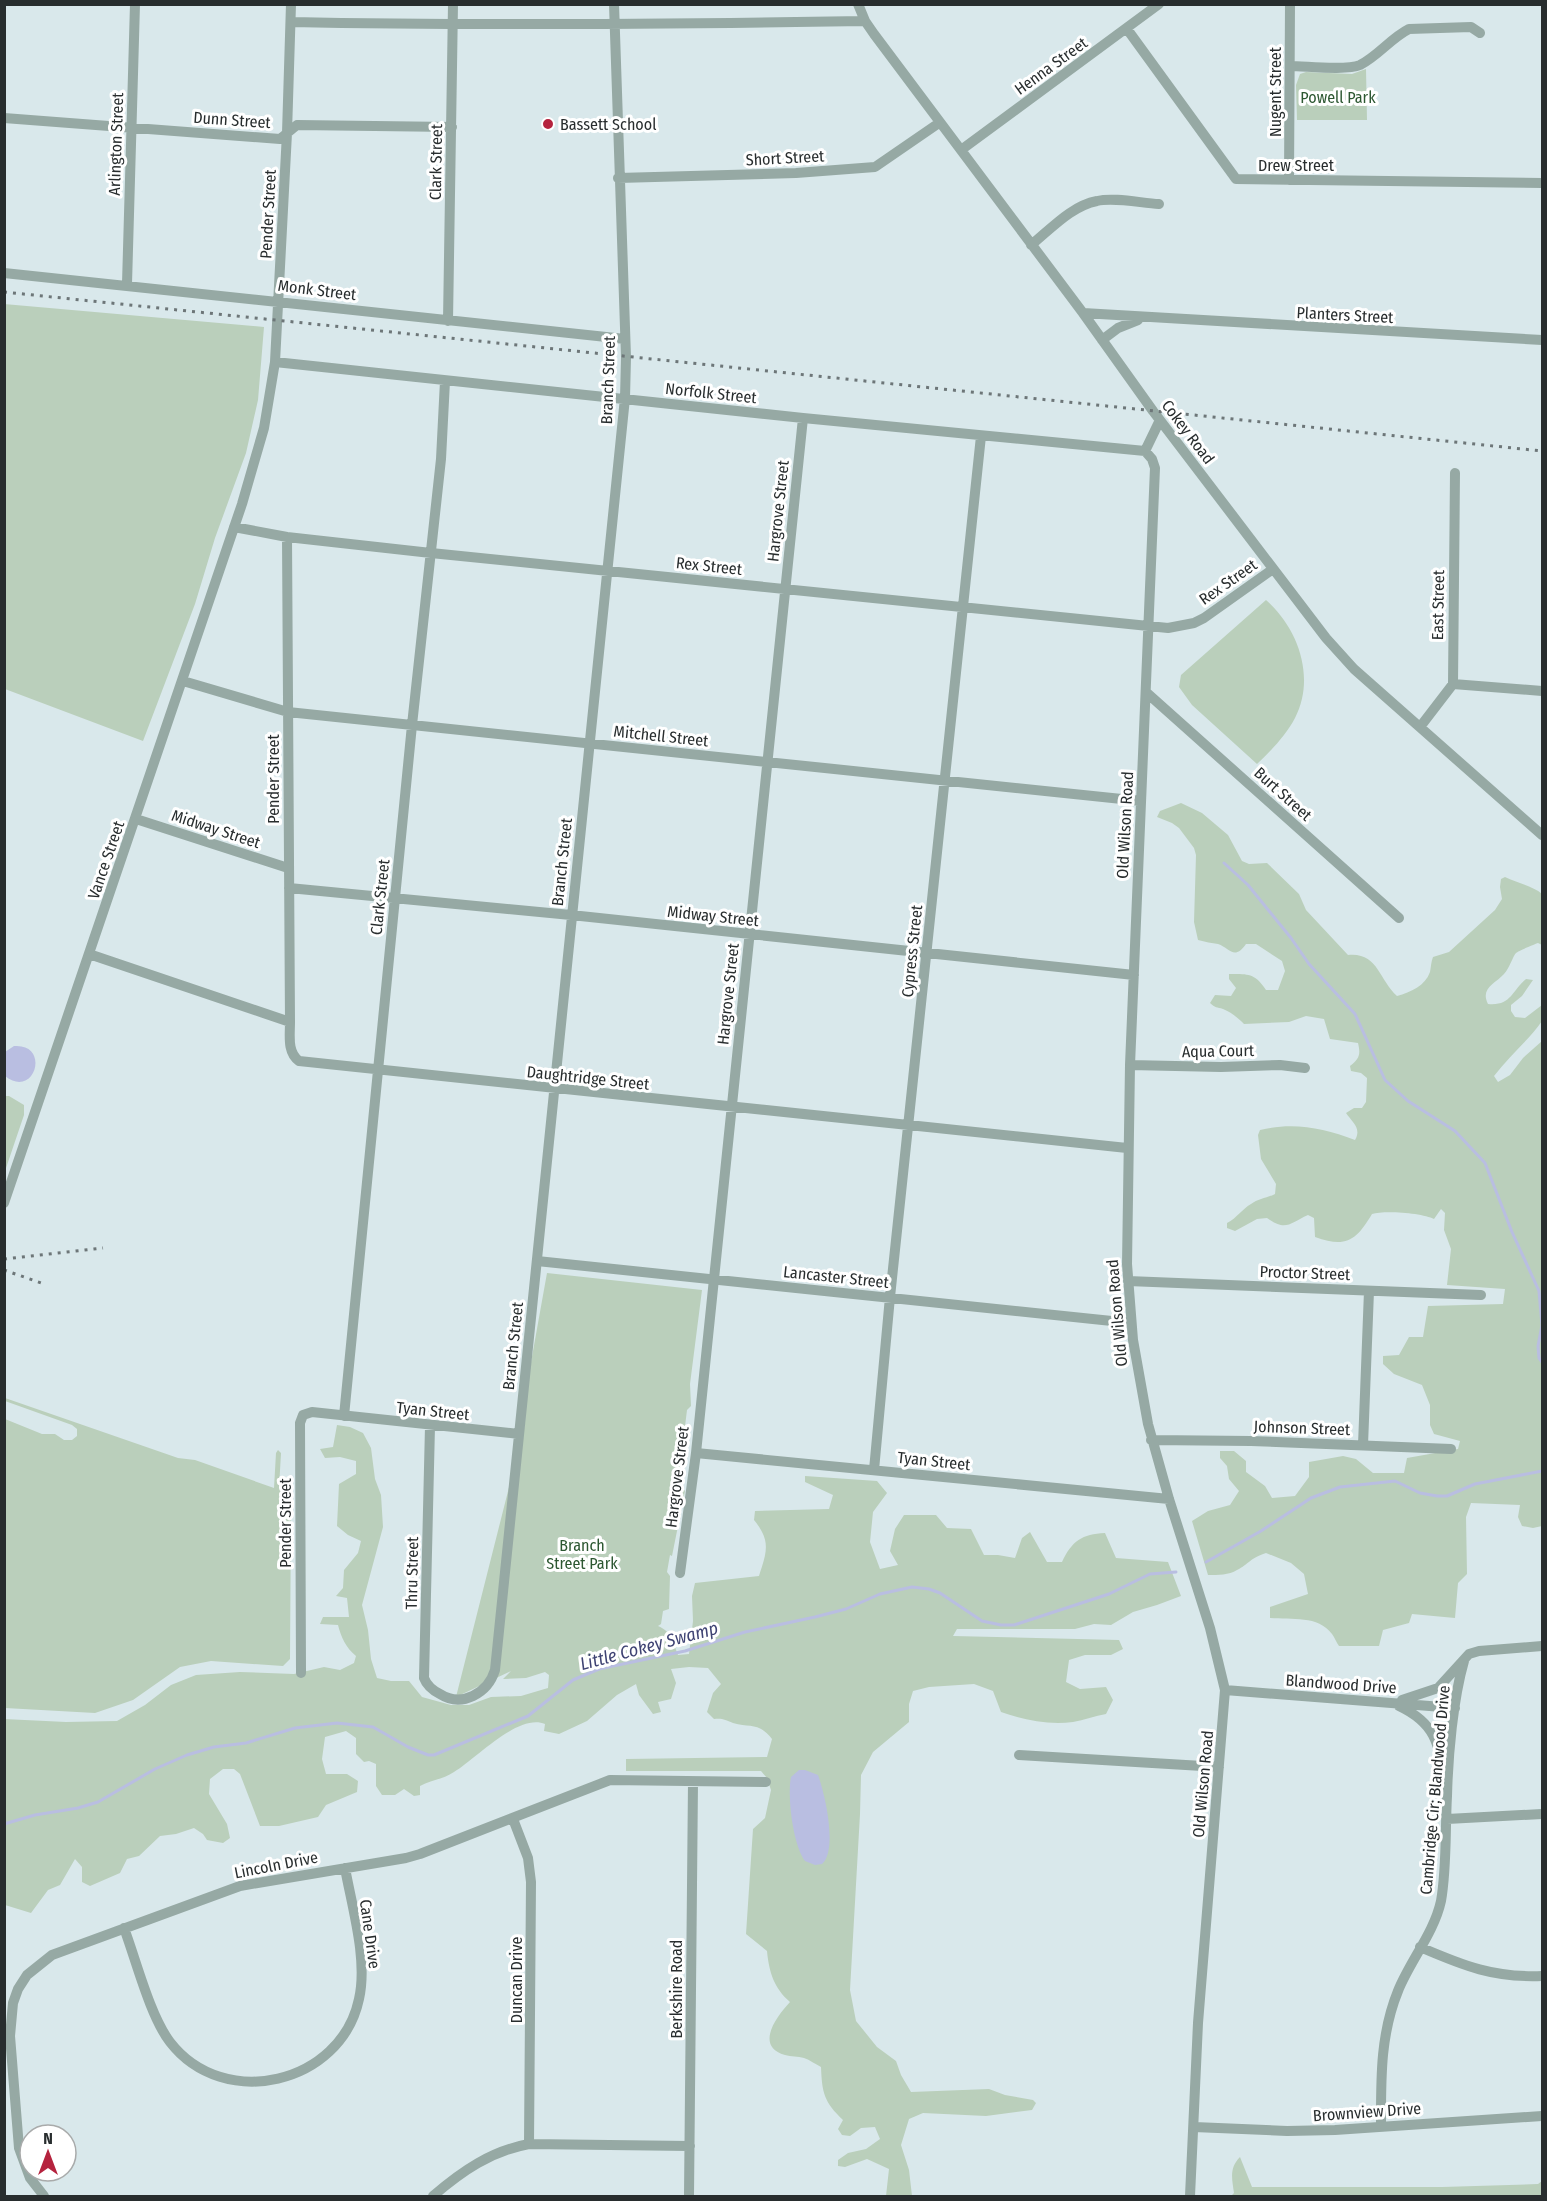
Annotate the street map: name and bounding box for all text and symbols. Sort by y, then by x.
street label: Henna Street [1011,33,1092,99]
street label: Nugent Street [1266,46,1285,137]
park label: Powell Park [1300,88,1376,107]
street label: Arlington Street [105,91,127,196]
street label: Dunn Street [193,108,272,132]
place label: Bassett School [560,115,656,134]
marker: Bassett School [541,117,555,131]
street label: Clark Street [426,123,446,200]
street label: Short Street [745,146,826,170]
street label: Drew Street [1258,156,1335,175]
street label: Pender Street [256,168,280,259]
street label: Monk Street [277,276,358,304]
street label: Planters Street [1296,303,1395,327]
street label: Branch Street [597,335,619,425]
street label: Norfolk Street [664,379,758,407]
street label: Cokey Road [1158,396,1218,468]
street label: Hargrove Street [763,459,793,563]
street label: Rex Street [675,553,744,579]
street label: Rex Street [1195,555,1261,609]
street label: East Street [1428,569,1448,640]
street label: Mitchell Street [613,722,710,751]
street label: Pender Street [264,734,283,824]
street label: Burt Street [1250,763,1316,825]
street label: Old Wilson Road [1113,771,1137,879]
street label: Midway Street [169,806,263,852]
street label: Branch Street [548,816,576,907]
street label: Vance Street [84,818,128,902]
street label: Clark Street [367,857,394,936]
street label: Midway Street [666,902,761,930]
street label: Cypress Street [898,903,926,998]
street label: Hargrove Street [713,942,743,1046]
street label: Aqua Court [1182,1041,1255,1061]
street label: Daughtridge Street [526,1062,651,1094]
street label: Old Wilson Road [1103,1259,1131,1367]
street label: Lancaster Street [782,1262,890,1292]
street label: Proctor Street [1259,1262,1351,1284]
street label: Branch Street [499,1300,527,1391]
street label: Tyan Street [396,1398,471,1424]
street label: Johnson Street [1253,1417,1351,1439]
street label: Hargrove Street [661,1424,693,1529]
street label: Tyan Street [897,1448,972,1474]
street label: Pender Street [276,1478,295,1568]
street label: Thru Street [402,1536,422,1610]
park label: Branch Street Park [546,1536,618,1573]
water label: Little Cokey Swamp [578,1617,720,1675]
street label: Blandwood Drive [1285,1671,1397,1697]
street label: Cambridge Cir; Blandwood Drive [1416,1684,1454,1895]
street label: Old Wilson Road [1189,1730,1217,1838]
street label: Lincoln Drive [233,1848,320,1882]
street label: Cane Drive [356,1898,384,1970]
street label: Duncan Drive [507,1937,526,2023]
street label: Berkshire Road [667,1940,686,2038]
street label: Brownview Drive [1312,2099,1422,2125]
north arrow [18,2123,78,2183]
text: N [43,2129,53,2148]

